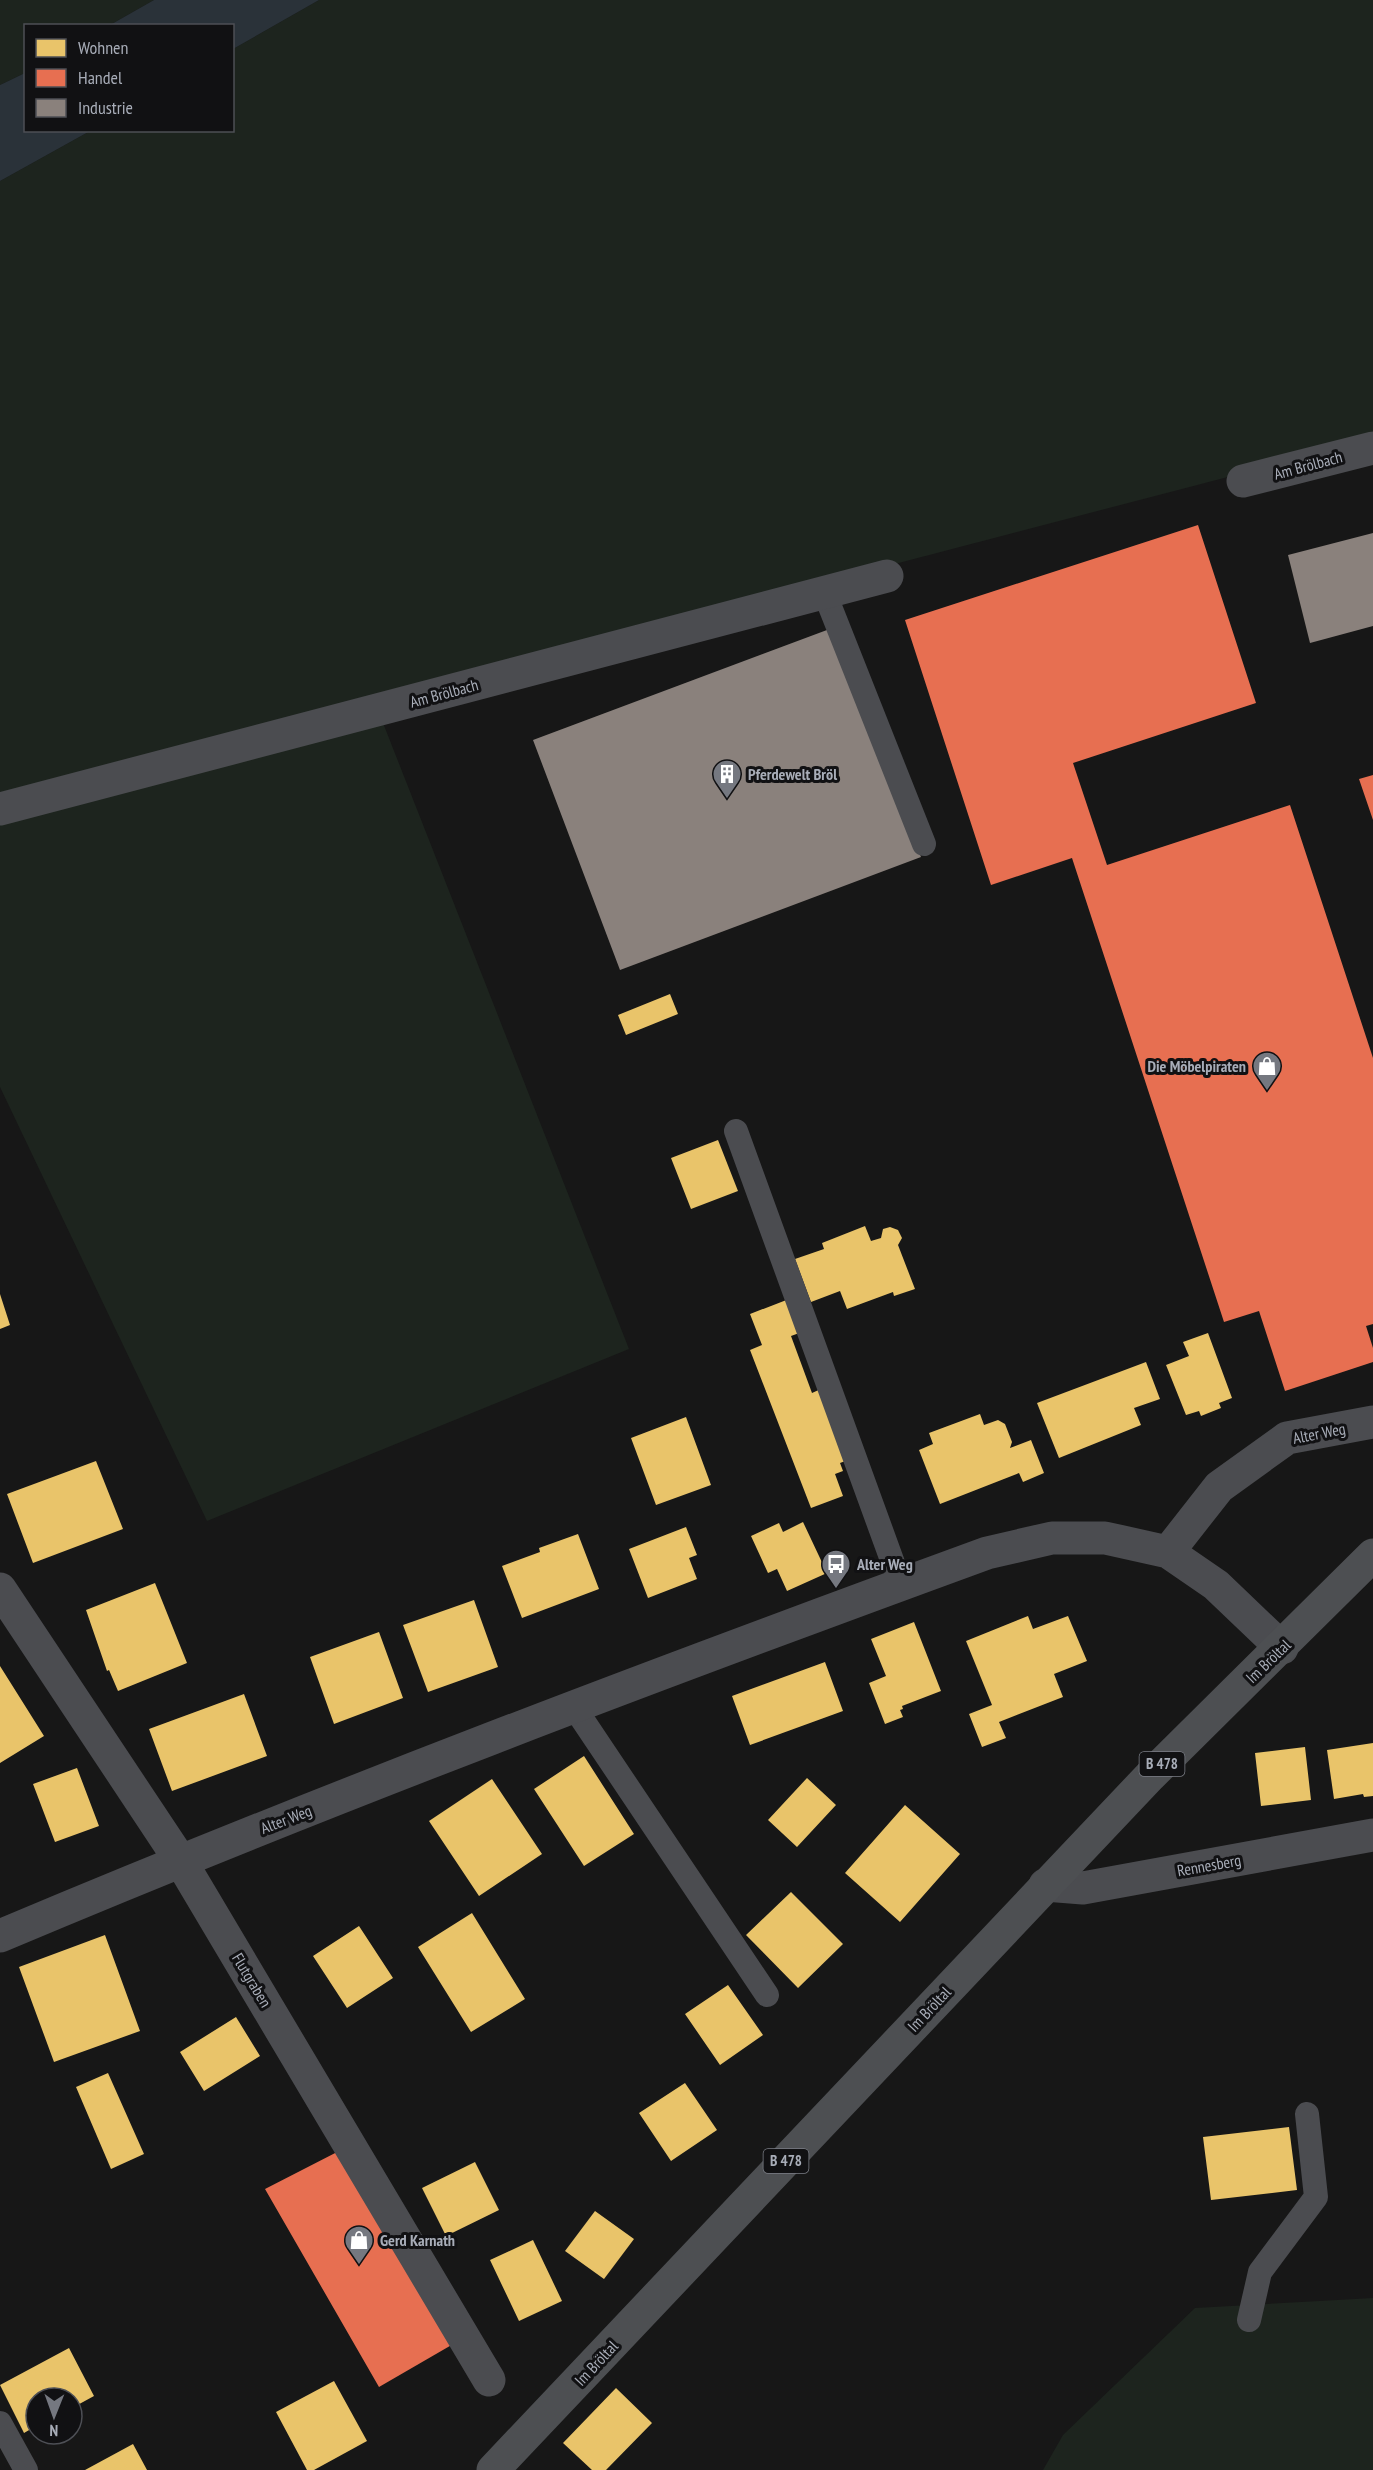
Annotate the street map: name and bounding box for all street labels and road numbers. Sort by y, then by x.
street label: Am Brölbach [1272,446,1344,484]
street label: Am Brölbach [408,674,480,712]
street label: Alter Weg [1291,1418,1347,1448]
street label: Im Bröltal [1241,1635,1295,1687]
road number: B 478 [1140,1752,1184,1776]
street label: Alter Weg [258,1800,314,1838]
street label: Rennesberg [1175,1850,1243,1880]
street label: Flutgraben [228,1949,276,2011]
street label: Im Bröltal [903,1982,955,2036]
road number: B 478 [764,2149,808,2173]
street label: Im Bröltal [570,2336,622,2390]

